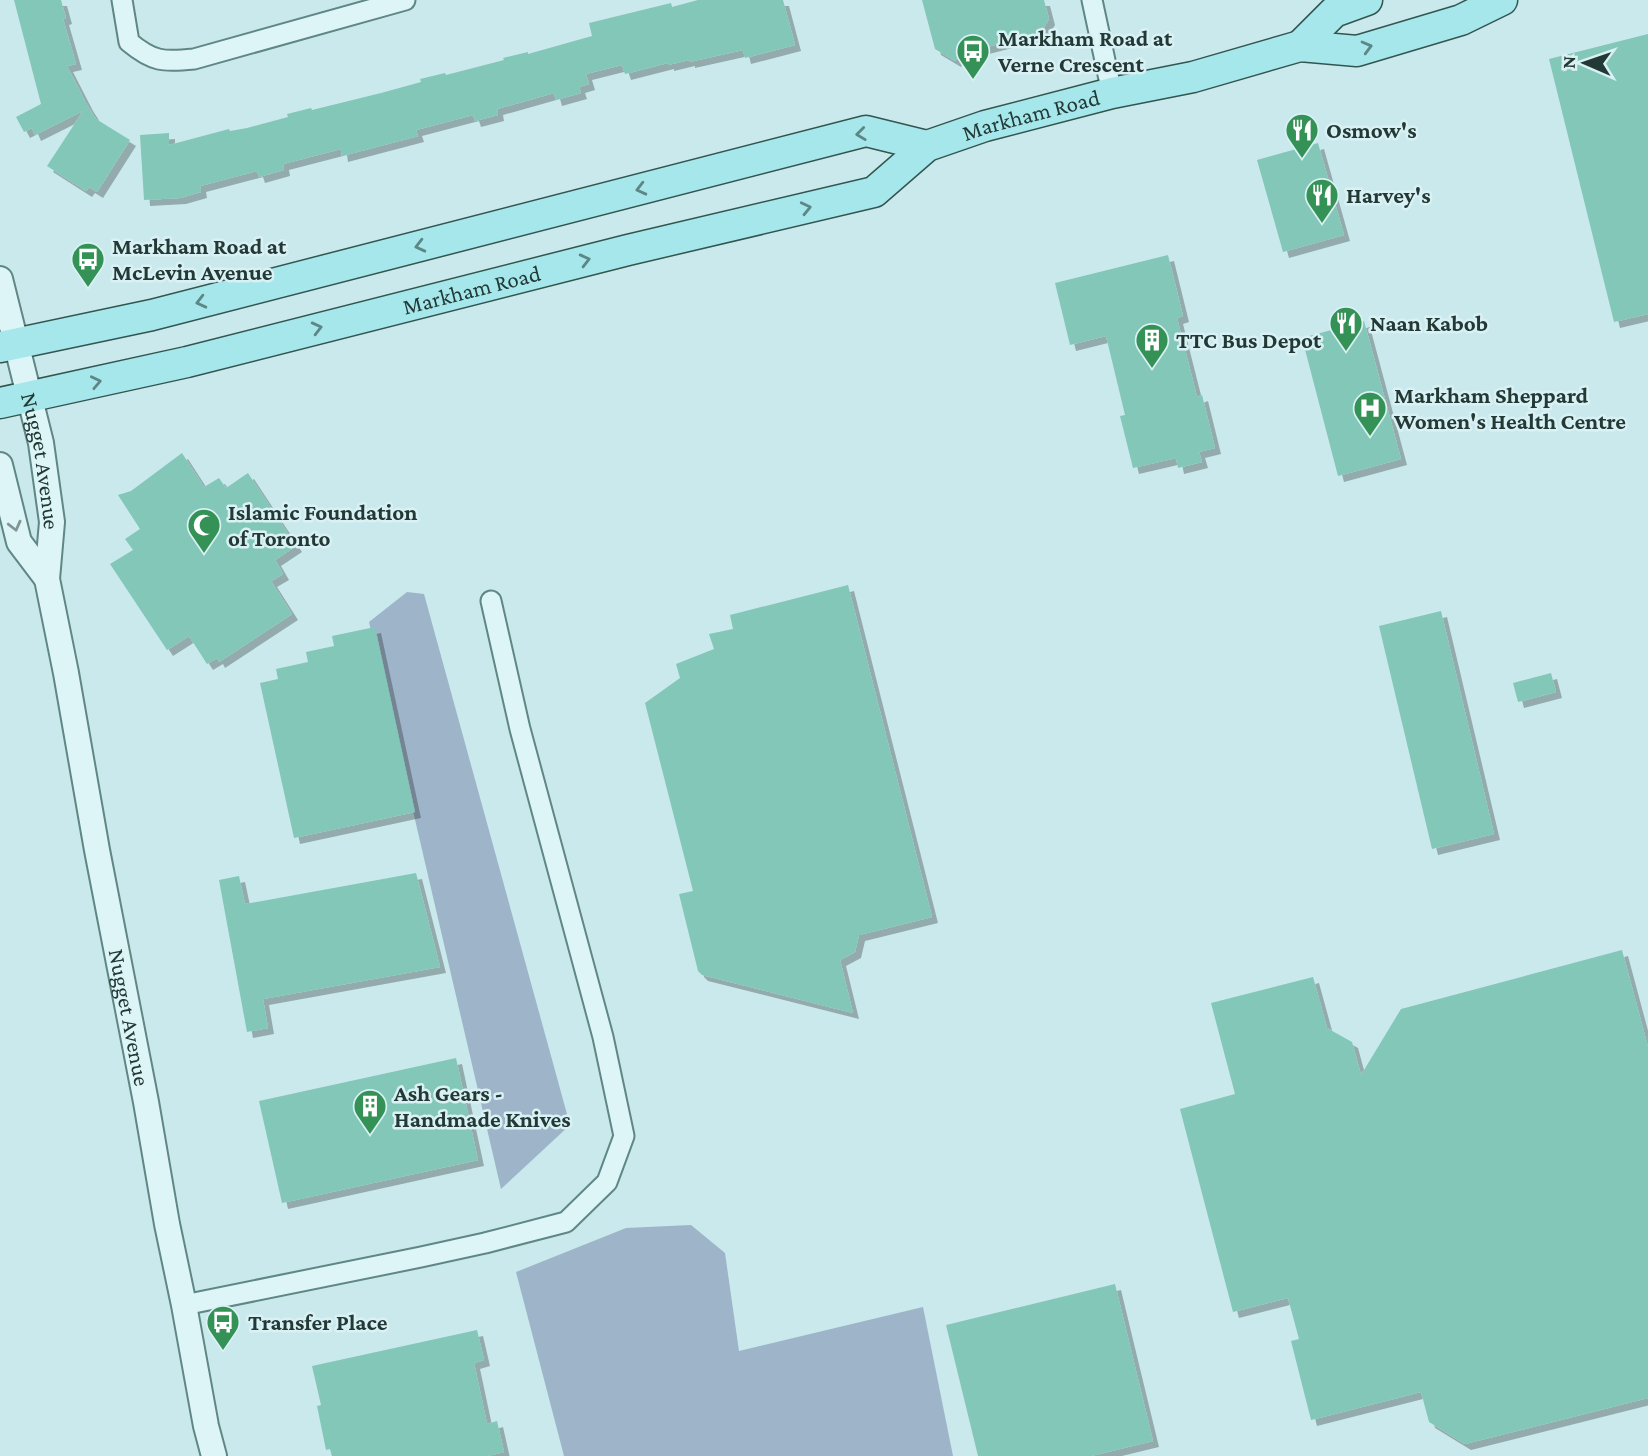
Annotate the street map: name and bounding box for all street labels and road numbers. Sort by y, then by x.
street label: Markham Road [959,84,1102,146]
street label: Markham Road [400,260,543,320]
street label: Nugget Avenue [16,390,65,531]
street label: Nugget Avenue [103,946,156,1088]

